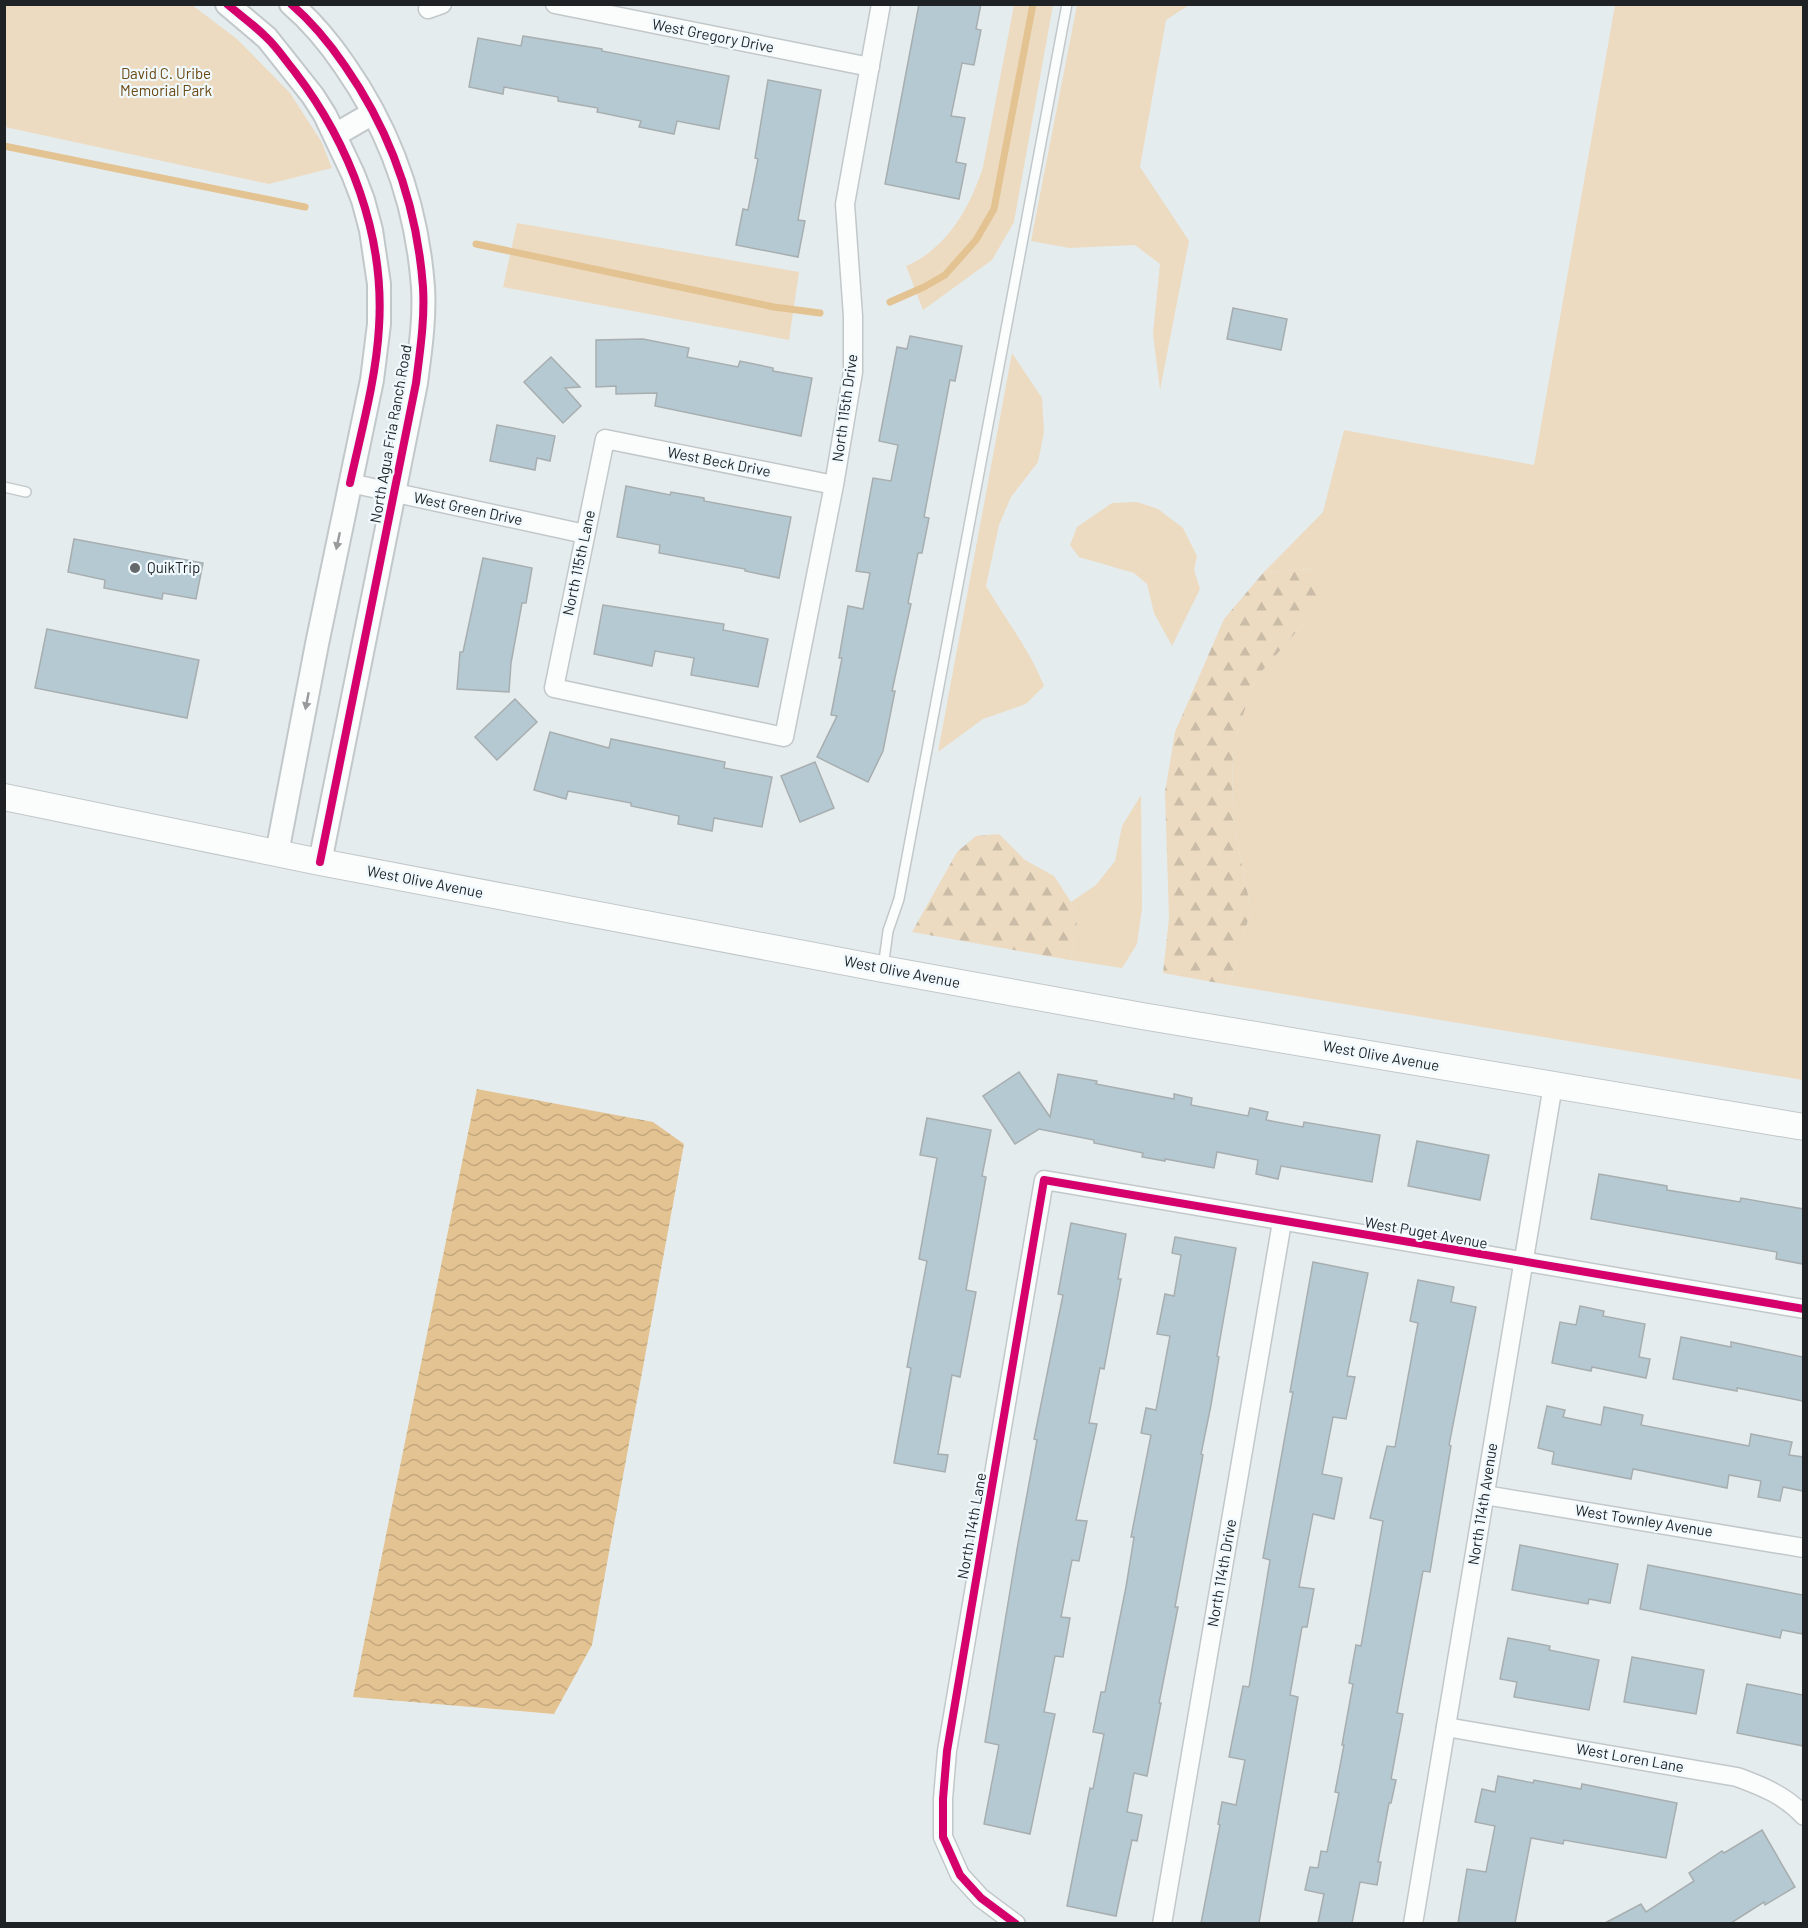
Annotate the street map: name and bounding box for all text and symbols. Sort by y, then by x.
street label: West Gregory Drive [651,14,776,56]
park label: David C. Uribe Memorial Park [120,64,213,99]
street label: North Agua Fria Ranch Road [365,343,415,525]
street label: North 115th Drive [828,353,860,463]
street label: West Beck Drive [666,442,772,480]
street label: West Green Drive [412,488,524,528]
street label: North 115th Lane [558,508,598,617]
one-way arrow [333,531,342,550]
place label: QuikTrip [147,558,200,576]
marker: QuikTrip [128,561,142,575]
one-way arrow [302,692,311,711]
street label: West Olive Avenue [366,861,485,901]
street label: West Olive Avenue [843,951,962,991]
street label: West Olive Avenue [1321,1036,1441,1074]
street label: West Puget Avenue [1363,1212,1489,1252]
street label: North 114th Avenue [1463,1441,1501,1566]
street label: North 114th Lane [953,1471,989,1581]
street label: West Townley Avenue [1574,1500,1714,1540]
street label: North 114th Drive [1203,1517,1239,1628]
street label: West Loren Lane [1575,1739,1686,1775]

